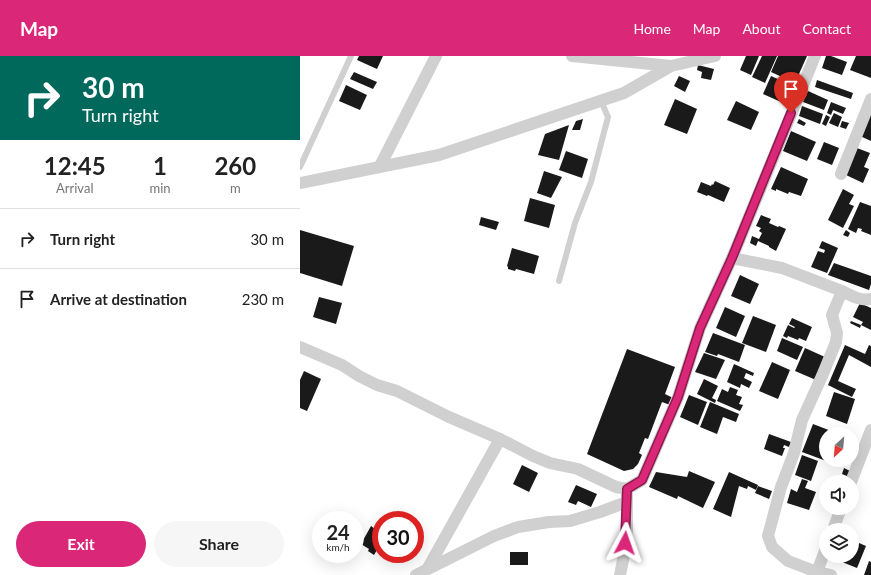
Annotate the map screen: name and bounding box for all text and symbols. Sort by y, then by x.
text: Map [20,17,58,40]
text: Home [633,20,671,37]
text: Map [693,20,720,37]
text: About [742,20,780,37]
text: Contact [802,20,851,37]
text: 30 m [82,70,145,104]
icon: right [16,72,68,124]
pin [774,72,808,113]
icon: arrive [780,78,802,100]
text: Turn right [82,104,159,126]
text: 12:45 [44,151,106,180]
text: 1 [153,151,167,180]
text: 260 [214,151,256,180]
text: Arrival [56,180,93,196]
text: min [150,180,171,196]
text: m [230,180,241,196]
icon: right [16,228,38,250]
text: Turn right [50,230,115,248]
text: 30 m [250,230,284,248]
icon: arrive [16,288,38,310]
text: Arrive at destination [50,290,187,308]
text: 230 m [242,290,284,308]
north arrow [819,427,859,467]
map controls [819,427,859,563]
button: sound [819,475,859,515]
speed limit sign: 30 [372,511,424,563]
text: 24 [326,520,350,544]
button: Exit [16,521,146,567]
button: Share [154,521,284,567]
position arrow [604,522,646,564]
button: layers [819,523,859,563]
text: km/h [326,541,350,553]

